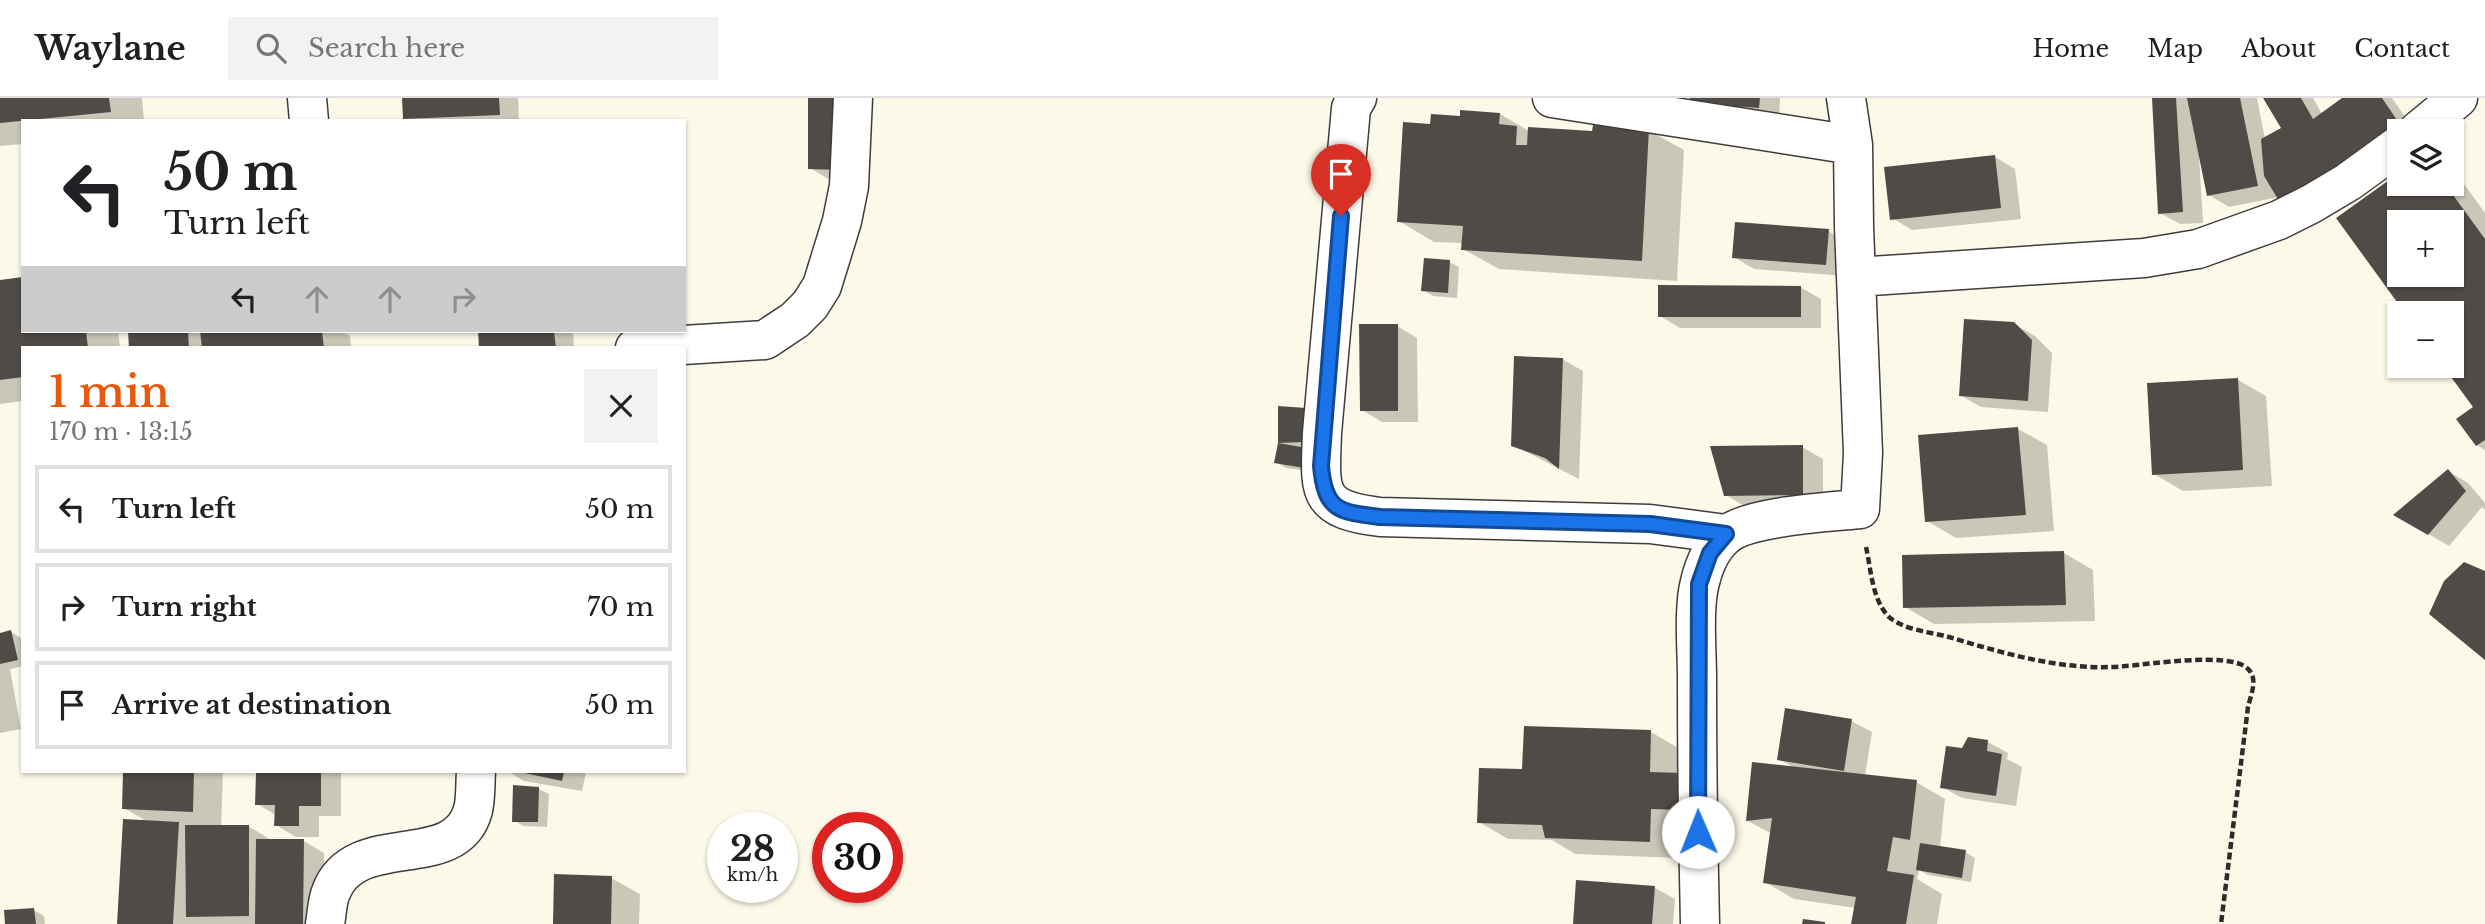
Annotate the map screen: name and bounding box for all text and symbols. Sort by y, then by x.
search box [228,17,718,80]
text: Waylane [35,28,186,69]
icon: search [252,29,290,67]
text: Search here [308,32,465,64]
text: Home [2033,34,2109,63]
text: Map [2147,34,2203,63]
text: About [2241,34,2316,63]
text: Contact [2354,34,2450,63]
map controls [2387,119,2464,378]
button: layers [2387,119,2464,196]
text: 50 m [164,142,297,203]
pin [1311,144,1371,216]
icon: left [49,147,140,238]
icon: arrive [1322,155,1360,193]
text: Turn left [164,203,310,243]
button: + [2387,210,2464,287]
icon: left [225,280,263,318]
icon: ahead [298,280,336,318]
icon: ahead [371,280,409,318]
icon: right [444,280,482,318]
button: − [2387,301,2464,378]
text: 1 min [49,366,170,418]
button: close [584,369,658,443]
text: 170 m · 13:15 [49,418,193,446]
icon: left [53,490,91,528]
text: Turn left [112,493,236,525]
text: 50 m [585,493,654,525]
icon: right [53,588,91,626]
text: Turn right [112,591,257,623]
text: 70 m [587,591,654,623]
icon: arrive [53,686,91,724]
text: Arrive at destination [112,689,392,721]
text: 50 m [585,689,654,721]
position arrow [1661,795,1735,869]
speed limit sign: 30 [812,812,903,903]
text: 28 [730,827,775,870]
text: km/h [727,864,778,886]

